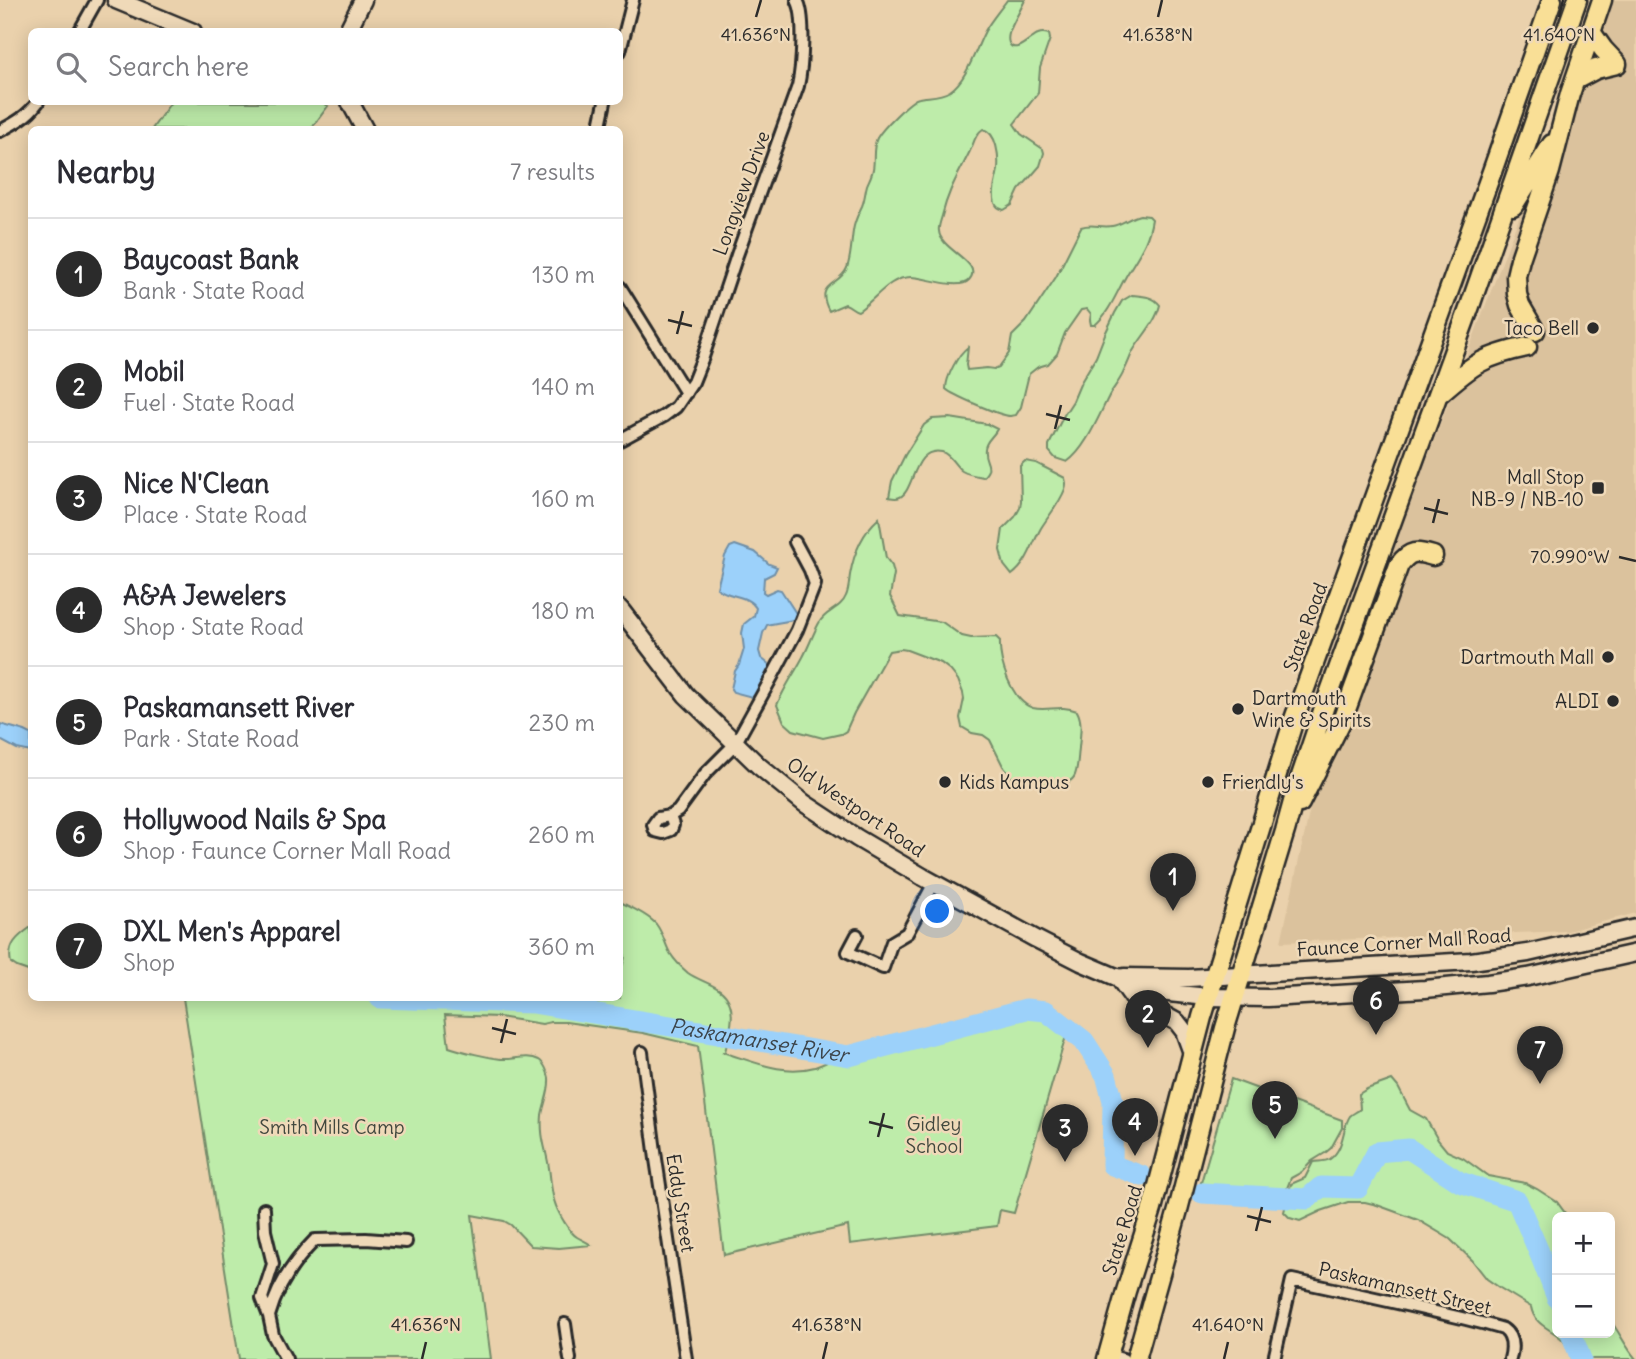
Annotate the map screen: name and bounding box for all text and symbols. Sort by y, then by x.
text: 41.636°N [721,23,791,46]
text: 41.638°N [1123,23,1193,46]
text: 41.640°N [1523,23,1595,46]
search box [28,28,623,105]
icon: search [52,48,90,86]
text: Search here [108,50,249,83]
street label: Longview Drive [707,128,775,258]
text: Nearby [56,153,156,191]
text: 7 results [510,157,595,186]
text: Baycoast Bank [123,243,299,276]
text: 1 [74,260,84,289]
text: 130 m [532,260,595,289]
text: Bank · State Road [123,276,305,305]
place label: Taco Bell [1504,316,1579,340]
marker: Taco Bell [1585,320,1601,336]
text: Mobil [123,355,185,388]
text: 2 [73,372,85,401]
text: 140 m [532,372,595,401]
text: Fuel · State Road [123,388,295,417]
place label: Mall Stop NB-9 / NB-10 [1471,465,1584,511]
text: Nice N'Clean [123,467,269,500]
marker: Mall Stop NB-9 / NB-10 [1590,480,1606,496]
text: 3 [72,484,86,513]
text: 160 m [532,484,595,513]
text: Place · State Road [123,500,307,529]
text: 70.990°W [1530,545,1610,568]
text: A&A Jewelers [123,579,286,612]
street label: State Road [1278,579,1332,675]
text: 4 [72,596,86,625]
text: 180 m [532,596,595,625]
text: Shop · State Road [123,612,304,641]
place label: Dartmouth Mall [1461,645,1594,669]
marker: Dartmouth Mall [1600,649,1616,665]
place label: Dartmouth Wine & Spirits [1252,686,1371,732]
place label: ALDI [1555,689,1599,713]
text: Paskamansett River [123,691,354,724]
marker: ALDI [1605,693,1621,709]
marker: Dartmouth Wine & Spirits [1230,701,1246,717]
text: 5 [72,708,86,737]
text: 230 m [529,708,595,737]
text: Park · State Road [123,724,299,753]
street label: Old Westport Road [782,752,930,862]
place label: Kids Kampus [959,770,1069,794]
place label: Friendly's [1222,770,1304,794]
marker: Kids Kampus [937,774,953,790]
marker: Friendly's [1200,774,1216,790]
text: Hollywood Nails & Spa [123,803,386,836]
text: 6 [72,820,86,849]
text: 260 m [528,820,595,849]
text: Shop · Faunce Corner Mall Road [123,836,451,865]
pin: 1 [1150,853,1196,911]
your location [920,894,954,928]
text: DXL Men's Apparel [123,915,341,948]
street label: Faunce Corner Mall Road [1296,923,1512,961]
text: 7 [73,932,85,961]
text: 360 m [528,932,595,961]
text: Shop [123,948,175,977]
pin: 6 [1353,977,1399,1035]
pin: 2 [1125,990,1171,1048]
water label: Paskamanset River [668,1012,852,1069]
pin: 7 [1517,1026,1563,1084]
pin: 5 [1252,1081,1298,1139]
pin: 4 [1112,1098,1158,1156]
pin: 3 [1042,1104,1088,1162]
park label: Gidley School [906,1112,962,1158]
park label: Smith Mills Camp [259,1115,405,1139]
street label: Eddy Street [661,1152,701,1254]
street label: State Road [1097,1182,1147,1278]
map controls [1552,1212,1615,1338]
button: + [1552,1212,1615,1275]
street label: Paskamansett Street [1316,1256,1494,1320]
button: − [1552,1275,1615,1338]
text: 41.636°N [391,1313,461,1336]
text: 41.638°N [792,1313,862,1336]
text: 41.640°N [1192,1313,1264,1336]

